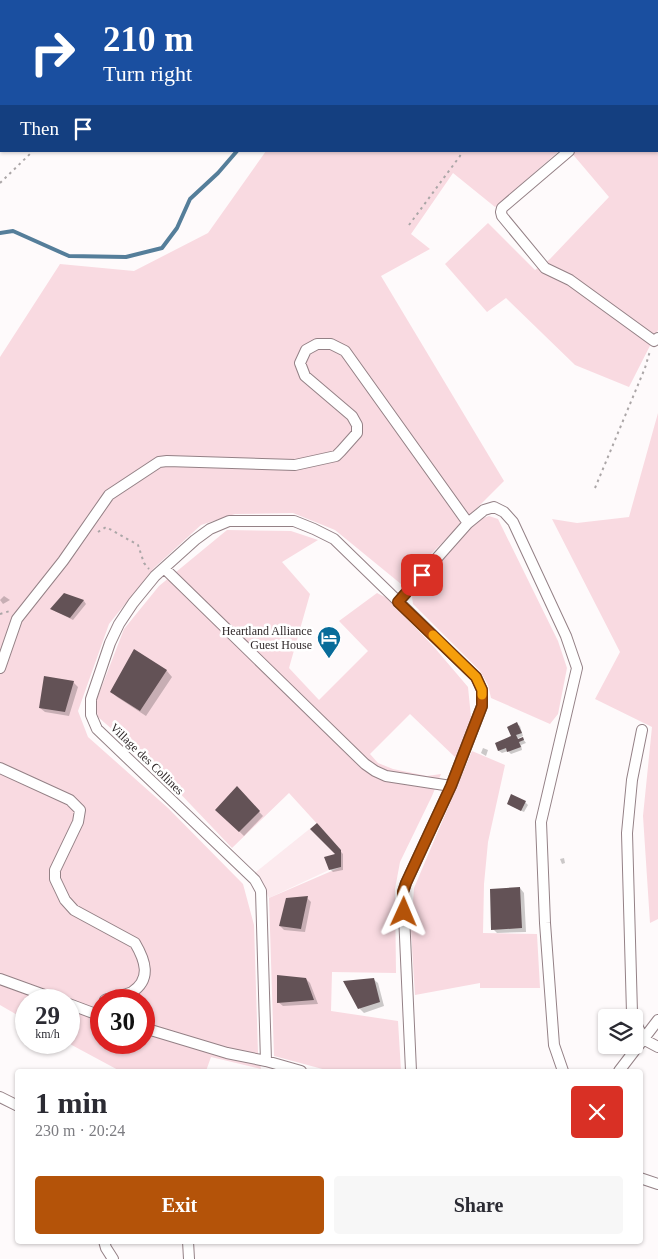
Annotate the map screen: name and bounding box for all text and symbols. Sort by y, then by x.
icon: right [20,20,85,85]
text: 210 m [103,20,193,59]
text: Turn right [103,61,192,86]
icon: arrive [69,115,97,143]
text: Then [20,118,59,139]
pin [401,554,443,596]
icon: arrive [408,561,436,589]
place label: Heartland Alliance Guest House [222,624,312,652]
hotel icon: Heartland Alliance Guest House [316,625,342,659]
street label: Village des Collines [107,720,187,798]
position arrow [377,885,429,937]
speed limit sign: 30 [90,989,155,1054]
text: 29 [35,1002,60,1029]
map controls [598,1009,643,1054]
button: layers [598,1009,643,1054]
text: km/h [35,1027,60,1041]
text: 1 min [35,1086,108,1119]
button: close [571,1086,623,1138]
text: 230 m · 20:24 [35,1122,125,1139]
button: Exit [35,1176,324,1234]
button: Share [334,1176,623,1234]

